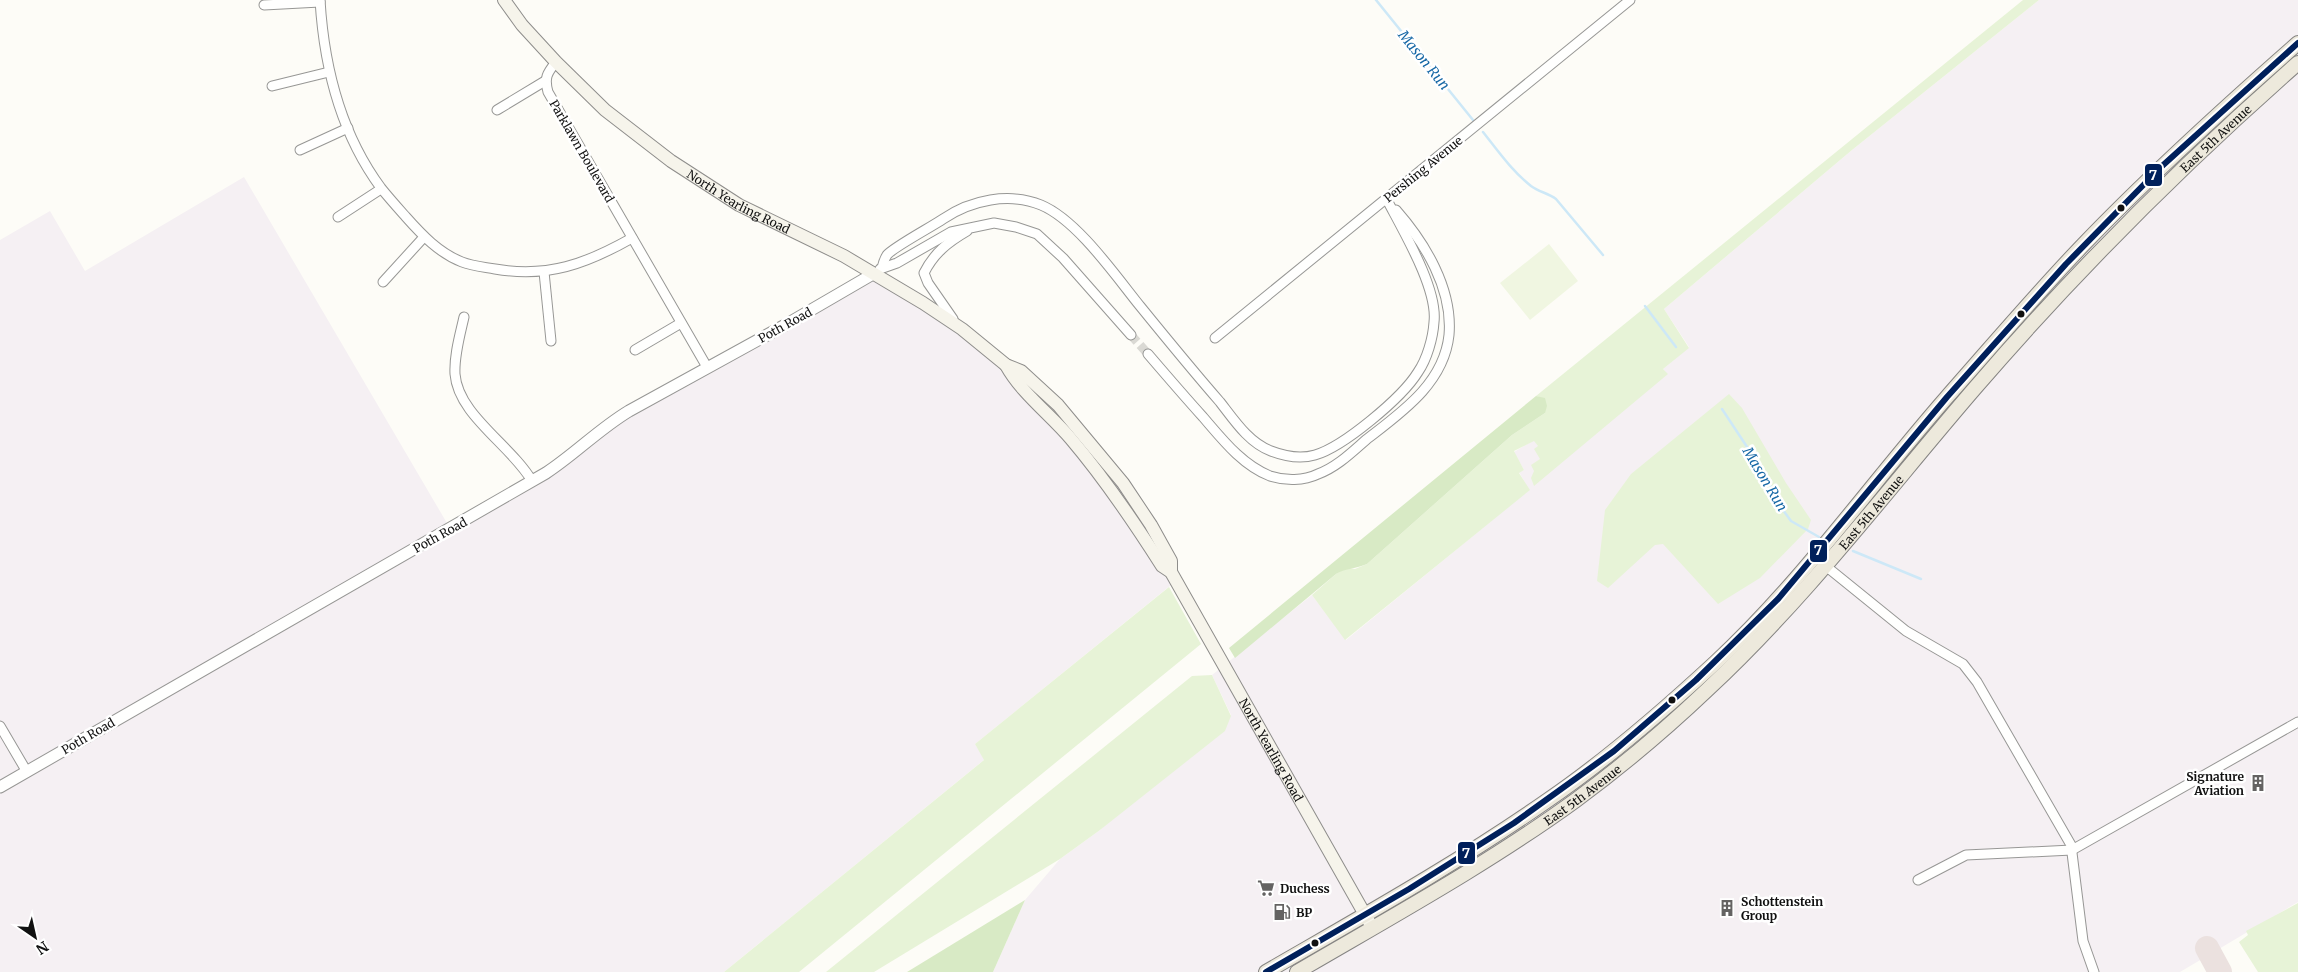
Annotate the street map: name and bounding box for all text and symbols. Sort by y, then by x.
water label: Mason Run [1394,26,1454,94]
street label: Parklawn Boulevard [546,97,618,205]
street label: East 5th Avenue [2177,101,2254,175]
street label: Pershing Avenue [1381,133,1465,205]
line badge: 7 [2144,163,2163,187]
street label: North Yearling Road [684,166,793,236]
text: 7 [2149,166,2157,184]
unlabelled marker [2116,203,2126,213]
street label: Poth Road [756,304,814,346]
unlabelled marker [2016,309,2026,319]
water label: Mason Run [1738,443,1791,515]
street label: East 5th Avenue [1835,472,1906,552]
street label: Poth Road [411,514,469,556]
line badge: 7 [1809,539,1828,563]
text: 7 [1814,541,1822,559]
street label: North Yearling Road [1236,695,1307,804]
unlabelled marker [1667,695,1677,705]
street label: Poth Road [59,715,117,757]
street label: East 5th Avenue [1541,761,1624,828]
place label: Signature Aviation [2186,769,2245,798]
building icon: Signature Aviation [2248,773,2268,793]
line badge: 7 [1457,841,1476,865]
text: 7 [1462,844,1470,862]
supermarket icon: Duchess [1256,878,1276,898]
place label: Duchess [1280,881,1330,896]
place label: Schottenstein Group [1741,894,1823,923]
building icon: Schottenstein Group [1717,898,1737,918]
fuel station icon: BP [1272,902,1292,922]
place label: BP [1296,905,1312,920]
north arrow [10,912,60,962]
text: N [33,937,52,958]
unlabelled marker [1310,938,1320,948]

